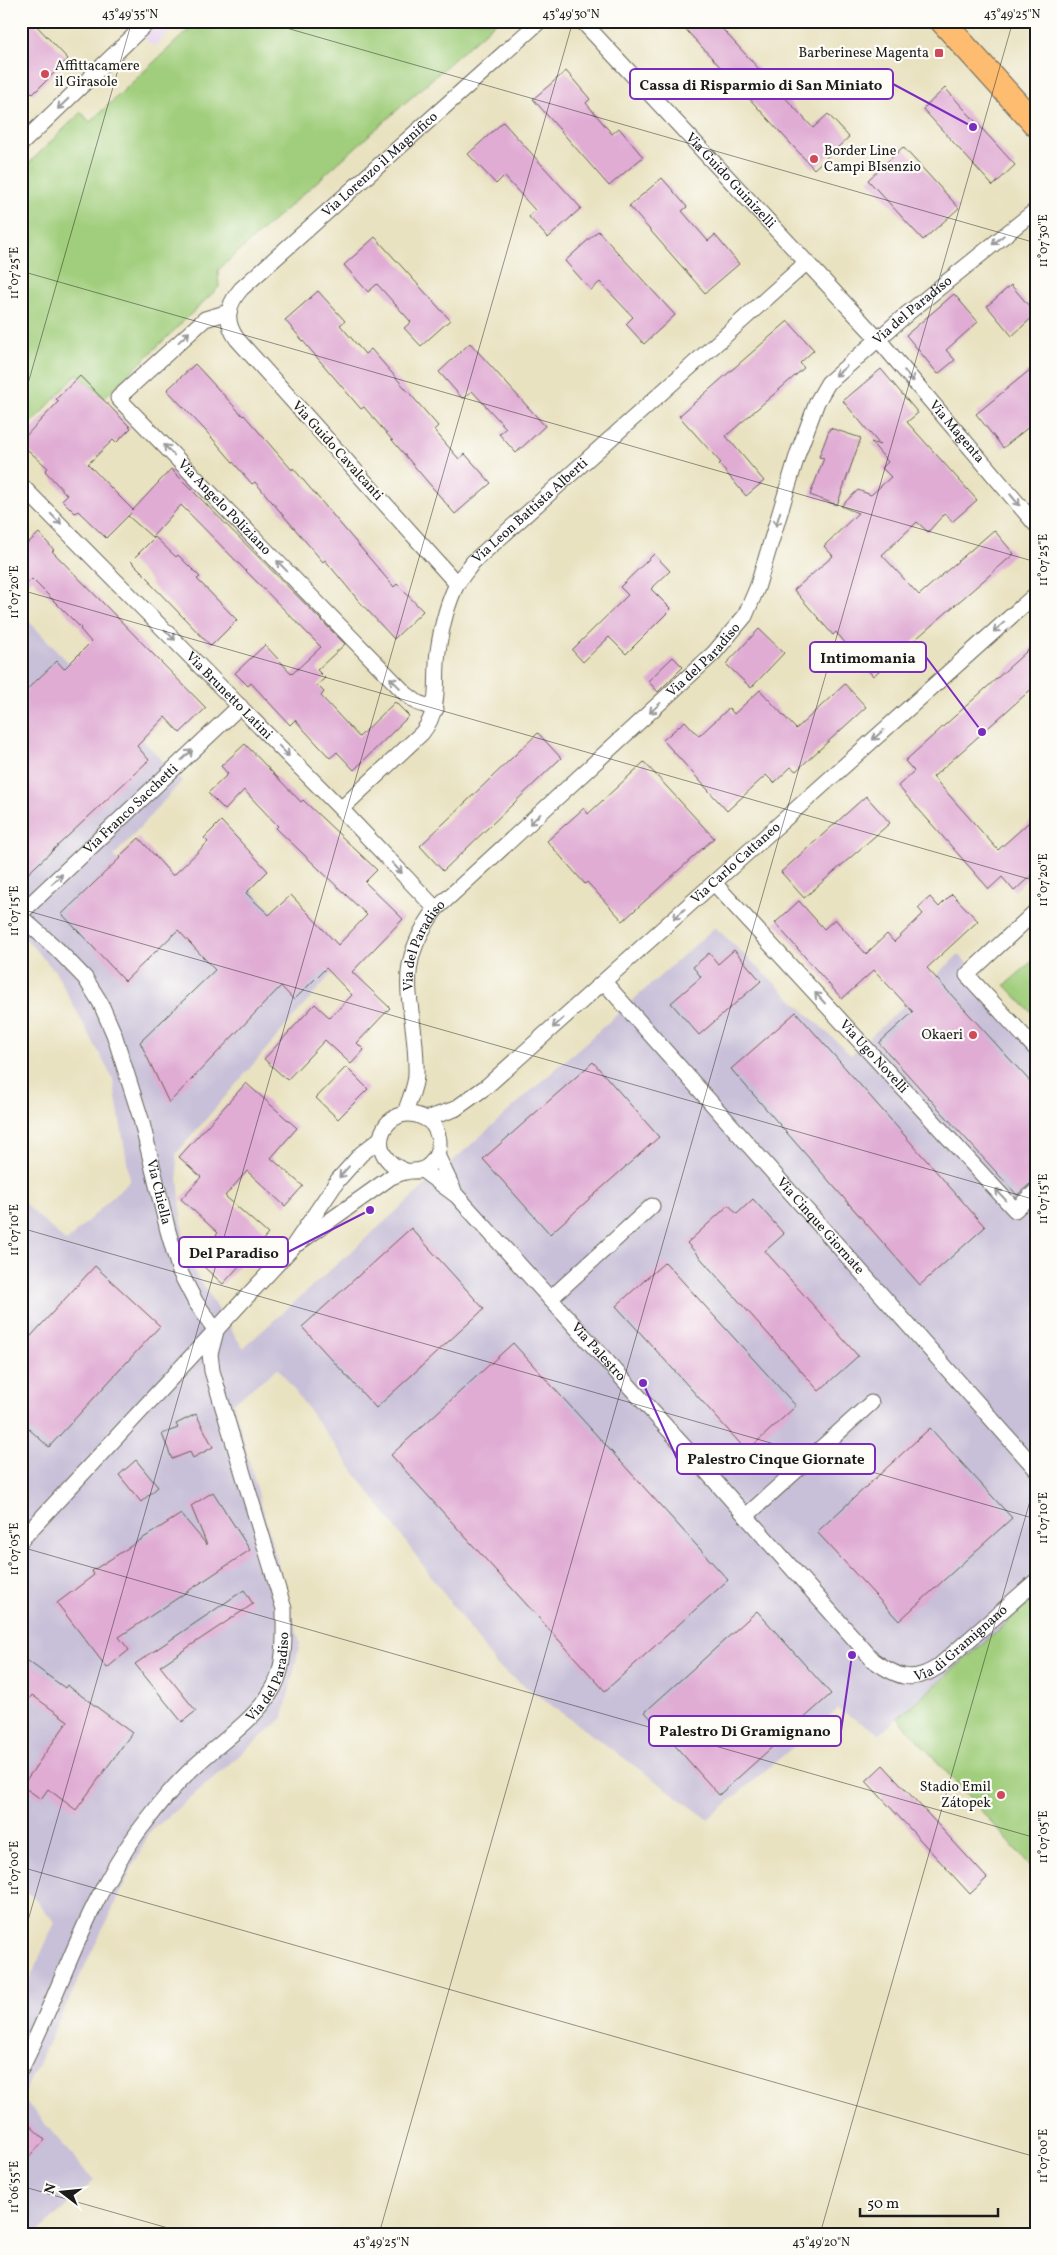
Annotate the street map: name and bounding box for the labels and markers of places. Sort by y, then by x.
place label: Barberinese Magenta [799,44,929,63]
marker: Barberinese Magenta [933,47,945,59]
place label: Affittacamere il Girasole [55,57,140,92]
marker: Affittacamere il Girasole [39,68,51,80]
callout: Cassa di Risparmio di San Miniato [630,69,893,99]
place label: Border Line Campi BIsenzio [824,142,921,177]
marker: Border Line Campi BIsenzio [808,153,820,165]
callout: Intimomania [810,642,926,672]
place label: Okaeri [921,1026,963,1045]
marker: Okaeri [967,1029,979,1041]
callout: Del Paradiso [179,1237,288,1267]
callout: Palestro Cinque Giornate [677,1444,875,1474]
callout: Palestro Di Gramignano [649,1716,841,1746]
place label: Stadio Emil Zátopek [920,1778,991,1813]
marker: Stadio Emil Zátopek [995,1789,1007,1801]

